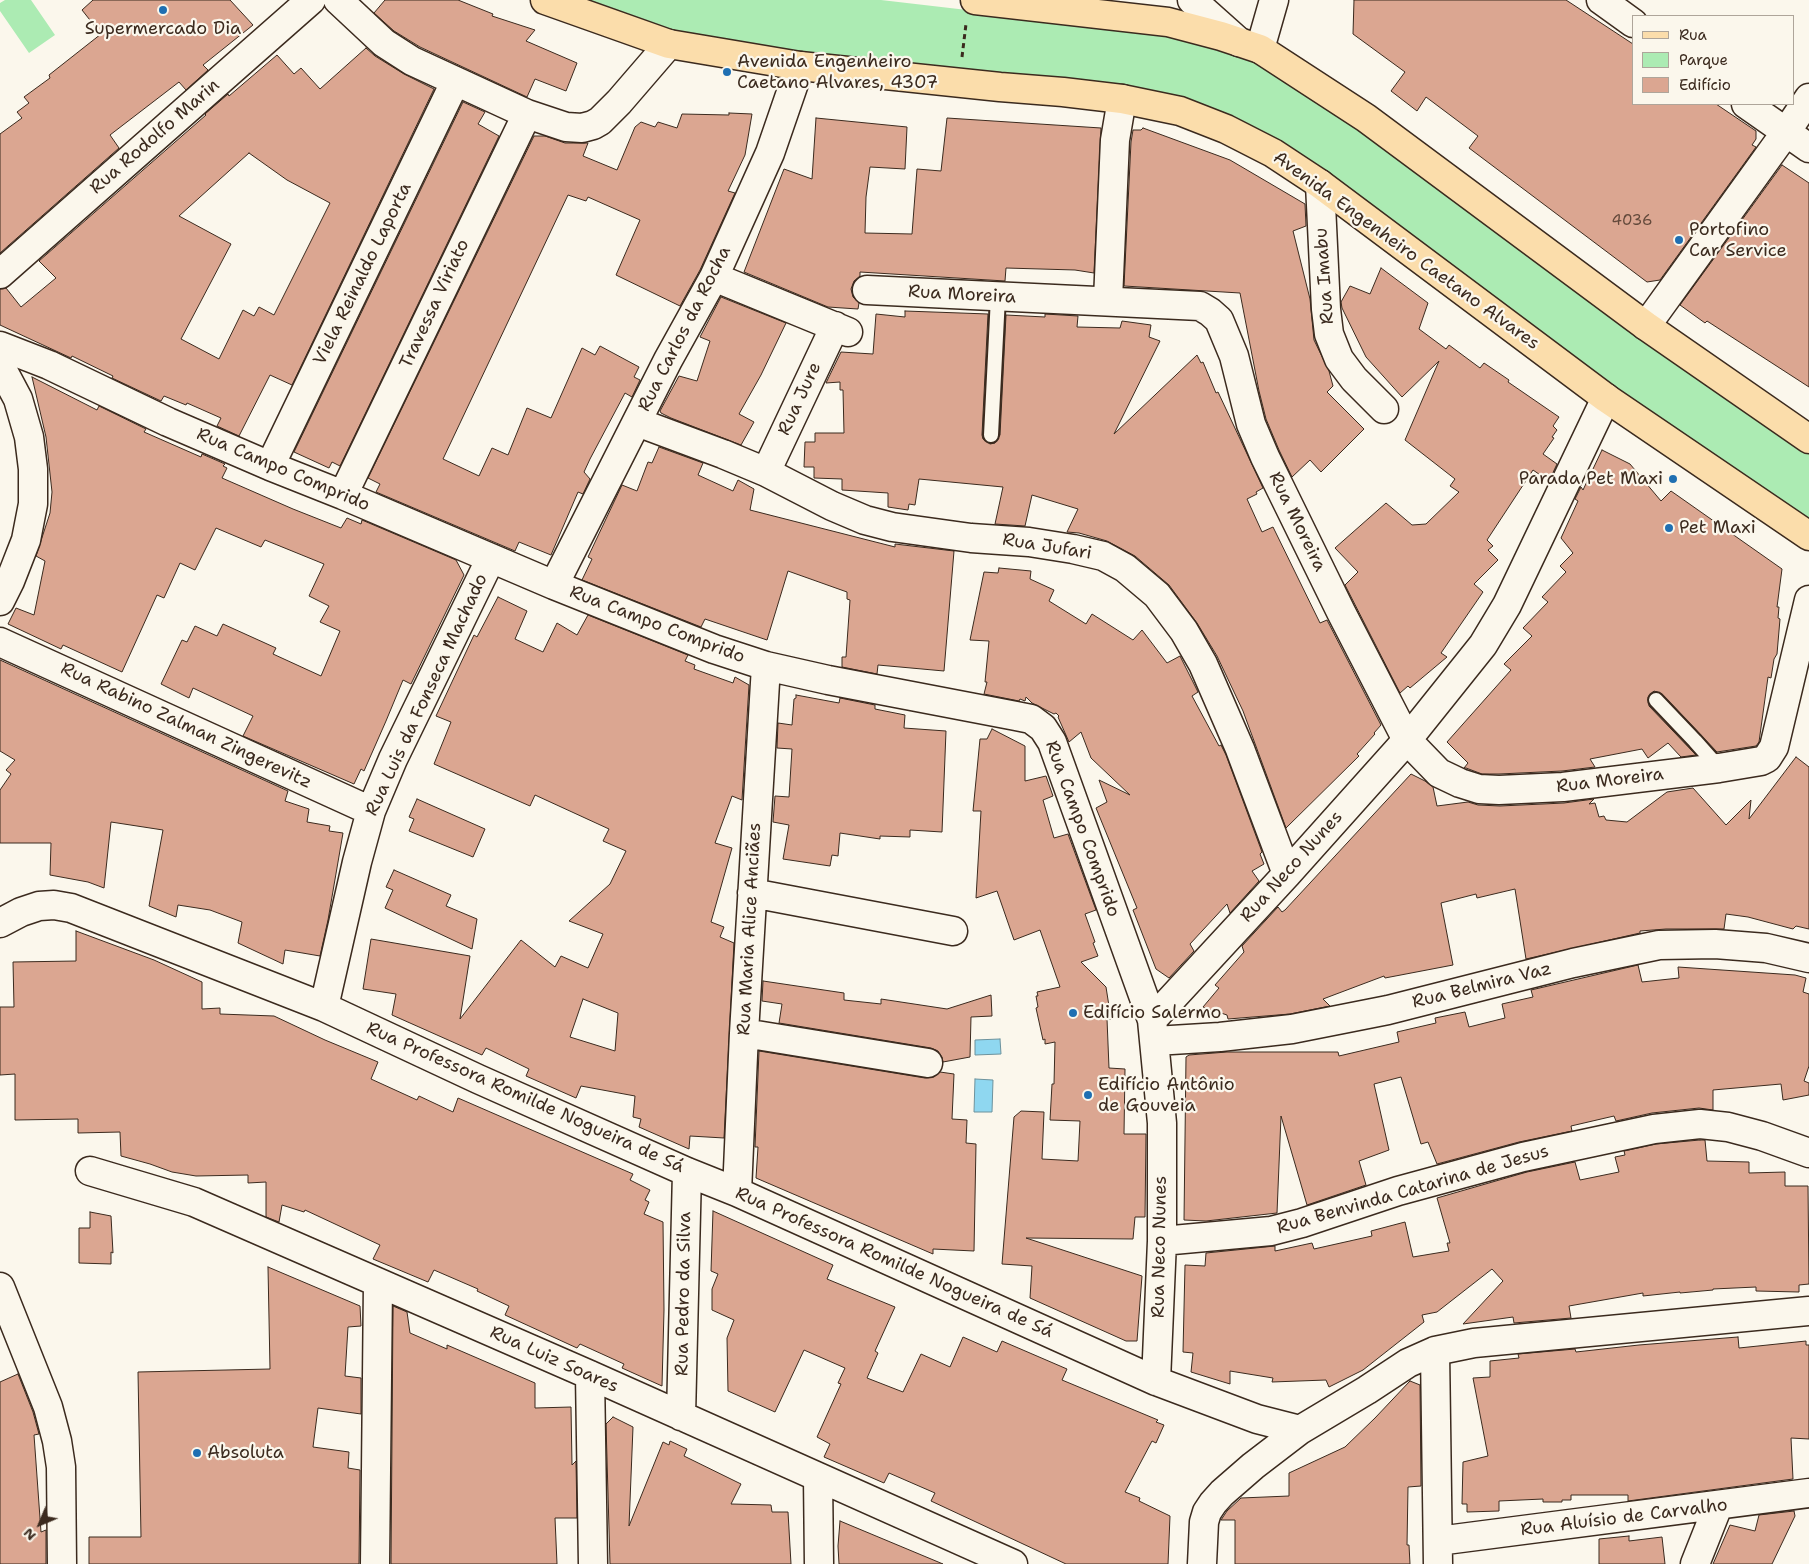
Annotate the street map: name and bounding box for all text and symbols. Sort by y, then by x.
marker: Supermercado Dia [157,4,169,16]
legend [1632,15,1794,105]
place label: Supermercado Dia [85,18,241,40]
text: Rua [1679,25,1707,45]
text: Parque [1679,50,1728,70]
place label: Avenida Engenheiro Caetano Alvares, 4307 [737,51,938,94]
marker: Avenida Engenheiro Caetano Alvares, 4307 [721,66,733,78]
street label: Rua Rodolfo Marin [86,75,224,199]
text: Edifício [1679,75,1731,95]
street label: Avenida Engenheiro Caetano Alvares [1269,147,1543,355]
street label: Viela Reinaldo Laporta [309,179,417,369]
house number: 4036 [1612,212,1652,230]
place label: Portofino Car Service [1689,219,1787,262]
street label: Rua Imabu [1311,227,1339,325]
marker: Portofino Car Service [1673,234,1685,246]
street label: Travessa Viriato [396,236,474,372]
street label: Rua Carlos da Rocha [634,243,736,415]
street label: Rua Moreira [907,281,1017,309]
street label: Rua Jure [774,359,826,439]
street label: Rua Campo Comprido [193,424,373,516]
place label: Parada Pet Maxi [1519,468,1663,490]
street label: Rua Moreira [1264,469,1330,575]
marker: Parada Pet Maxi [1667,473,1679,485]
place label: Pet Maxi [1679,517,1756,539]
marker: Pet Maxi [1663,522,1675,534]
street label: Rua Jufari [1001,529,1093,565]
street label: Rua Luis da Fonseca Machado [361,571,493,819]
street label: Rua Campo Comprido [566,582,748,668]
street label: Rua Rabino Zalman Zingerevitz [57,658,315,794]
street label: Rua Campo Comprido [1040,738,1124,920]
street label: Rua Moreira [1555,764,1665,798]
street label: Rua Neco Nunes [1236,807,1348,927]
street label: Rua Maria Alice Anciães [734,822,766,1036]
street label: Rua Belmira Vaz [1410,958,1554,1014]
place label: Edifício Salermo [1083,1002,1221,1024]
marker: Edifício Salermo [1067,1007,1079,1019]
street label: Rua Professora Romilde Nogueira de Sá [363,1018,687,1178]
place label: Edifício Antônio de Gouveia [1098,1074,1235,1116]
marker: Edifício Antônio de Gouveia [1082,1089,1094,1101]
street label: Rua Benvinda Catarina de Jesus [1275,1141,1551,1239]
street label: Rua Neco Nunes [1148,1176,1172,1318]
street label: Rua Professora Romilde Nogueira de Sá [732,1183,1056,1343]
street label: Rua Pedro da Silva [672,1212,696,1376]
street label: Rua Luiz Soares [486,1322,622,1398]
place label: Absoluta [207,1442,284,1464]
marker: Absoluta [191,1447,203,1459]
street label: Rua Aluísio de Carvalho [1519,1495,1729,1541]
north arrow [15,1499,65,1549]
text: N [19,1524,40,1545]

